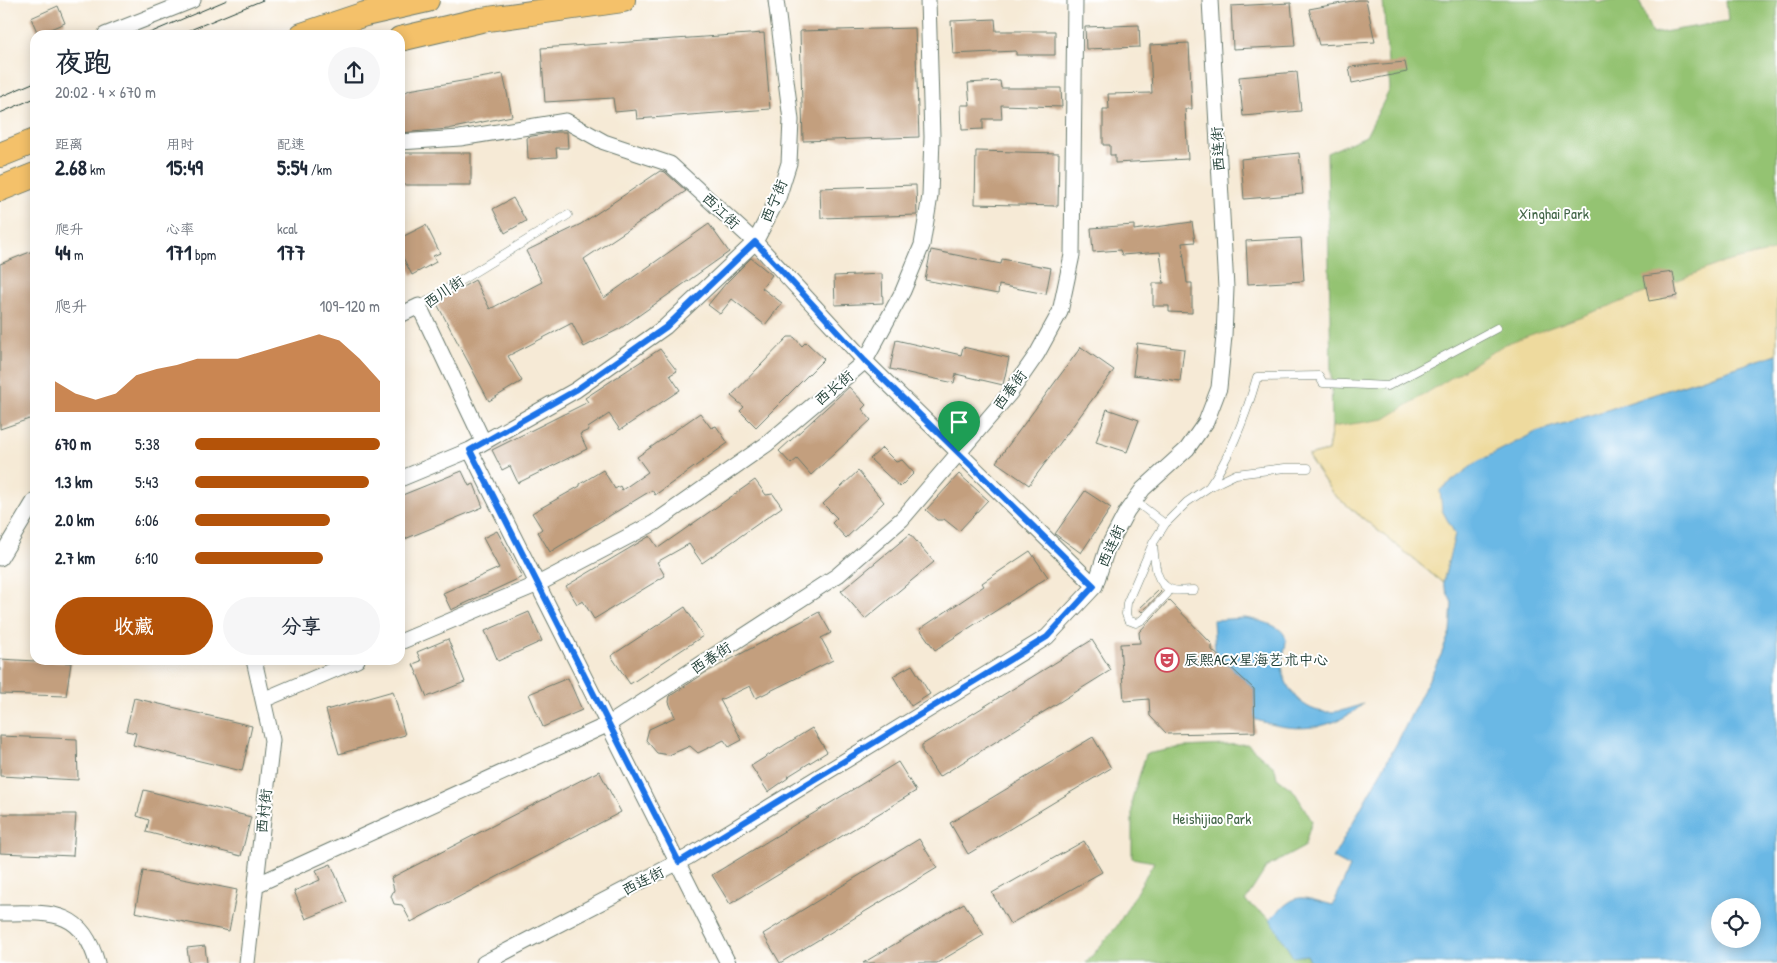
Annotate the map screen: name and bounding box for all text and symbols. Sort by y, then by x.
text: 夜跑 [55,43,111,81]
button: share [328,47,380,99]
text: 20:02 · 4 × 670 m [55,81,156,103]
street label: 西连街 [1206,126,1229,172]
text: 距离 [55,134,83,153]
text: 用时 [166,134,194,153]
text: 配速 [277,134,305,153]
text: 2.68 [55,153,87,182]
text: 15:49 [166,153,203,182]
text: 5:54 [277,153,308,182]
text: km [87,160,105,179]
text: /km [308,160,332,179]
street label: 西宁街 [755,176,792,226]
street label: 西江街 [698,188,745,234]
park label: Xinghai Park [1519,203,1589,224]
text: 爬升 [55,219,83,238]
text: 心率 [166,219,194,238]
text: kcal [277,219,297,238]
text: 44 [55,238,71,267]
text: 171 [166,238,192,267]
text: 177 [277,238,305,267]
text: m [71,245,84,264]
text: bpm [192,245,216,264]
street label: 西川街 [419,270,468,313]
text: 爬升 [55,295,87,317]
text: 109–120 m [319,295,380,317]
street label: 西长街 [810,365,858,410]
street label: 西春街 [988,365,1032,414]
pin [938,401,980,452]
icon: arrive [945,408,973,436]
text: 670 m [55,433,91,455]
text: 5:38 [135,433,160,455]
text: 1.3 km [55,471,93,493]
text: 5:43 [135,471,159,493]
text: 2.0 km [55,509,94,531]
text: 6:06 [135,509,159,531]
street label: 西连街 [1092,521,1129,571]
text: 2.7 km [55,547,95,569]
text: 6:10 [135,547,158,569]
button: 收藏 [55,597,213,655]
button: 分享 [223,597,380,655]
street label: 西春街 [686,637,735,679]
theatre icon: 辰熙ACX星海艺术中心 [1154,647,1180,673]
place label: 辰熙ACX星海艺术中心 [1184,649,1329,670]
street label: 西村街 [251,787,276,834]
park label: Heishijiao Park [1172,808,1252,829]
street label: 西连街 [618,861,668,900]
map controls [1711,898,1761,948]
button: locate [1711,898,1761,948]

